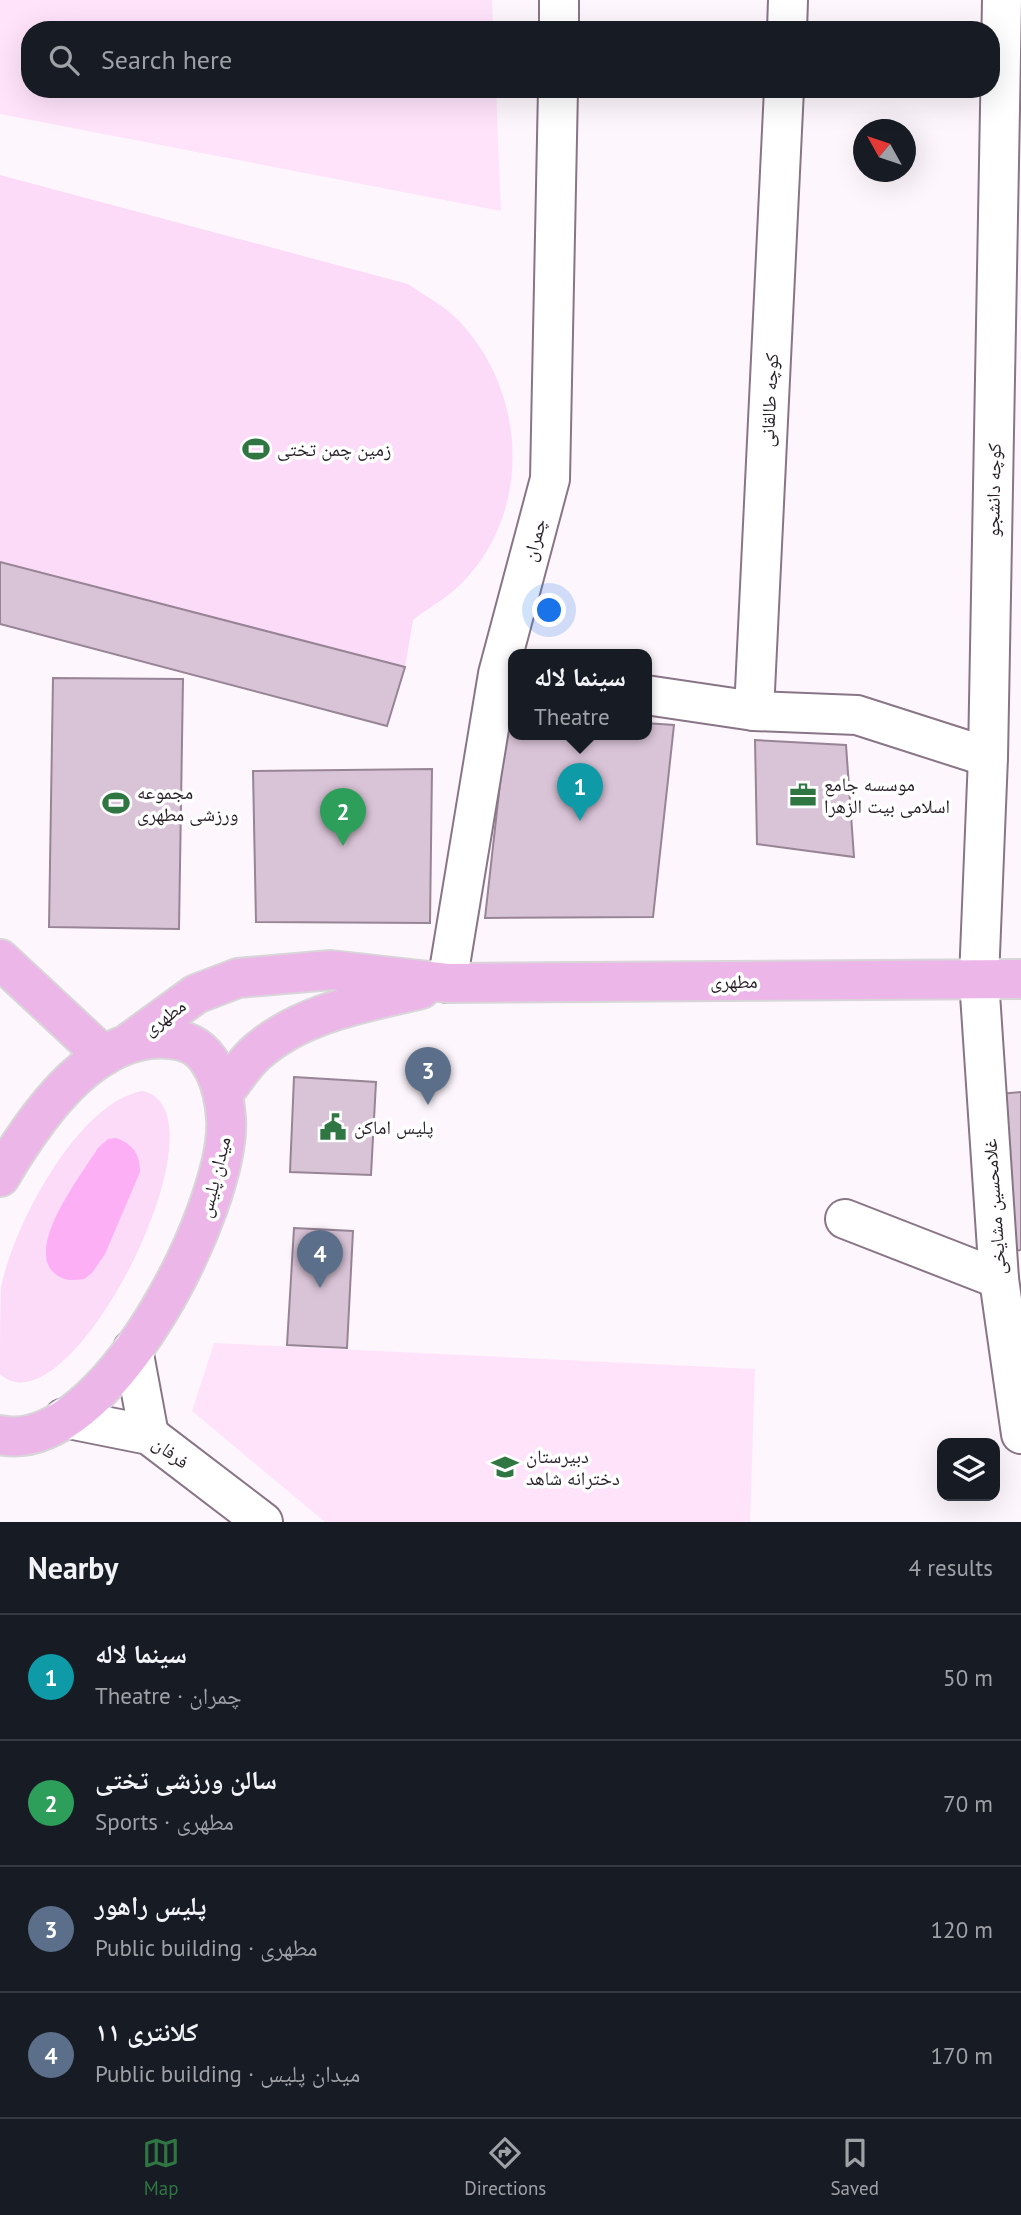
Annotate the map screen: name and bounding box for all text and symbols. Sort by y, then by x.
search box [21,21,1000,98]
icon: search [45,41,83,79]
text: Search here [101,43,232,76]
north arrow [853,119,916,182]
street label: کوچه طالقانی [755,352,783,448]
sports icon: زمین چمن تختی [241,434,271,464]
place label: زمین چمن تختی [277,437,391,461]
street label: کوچه دانشجو [980,443,1006,537]
street label: چمران [517,516,551,564]
your location [532,593,566,627]
popup [508,649,652,740]
text: سینما لاله [534,660,626,693]
text: Theatre [534,702,610,731]
pin: 1 [557,763,603,821]
place label: موسسه جامع اسلامی بیت الزهرا [824,772,950,818]
place label: مجموعه ورزشی مطهری [137,780,238,826]
office icon: موسسه جامع اسلامی بیت الزهرا [788,780,818,810]
sports icon: مجموعه ورزشی مطهری [101,788,131,818]
pin: 2 [320,788,366,846]
street label: مطهری [710,969,758,993]
street label: مطهری [138,993,190,1041]
pin: 3 [405,1047,451,1105]
public building icon: پلیس اماکن [318,1112,348,1142]
place label: پلیس اماکن [354,1115,433,1139]
street label: میدان پلیس [192,1134,236,1220]
street label: غلامحسین مشایخی [977,1138,1011,1276]
pin: 4 [297,1230,343,1288]
street label: فرفان [148,1431,194,1474]
map controls [937,1438,1000,1501]
button: layers [937,1438,1000,1501]
place label: دبیرستان دخترانه شاهد [526,1444,620,1490]
school or university icon: دبیرستان دخترانه شاهد [490,1452,520,1482]
text: Nearby [28,1548,118,1587]
text: 4 results [909,1553,993,1582]
text: سینما لاله [95,1637,187,1670]
text: 1 [44,1663,58,1692]
text: 50 m [943,1663,993,1692]
text: Theatre · چمران [95,1681,242,1710]
text: سالن ورزشی تختی [95,1763,277,1796]
text: 2 [44,1789,58,1818]
text: 70 m [943,1789,993,1818]
text: Sports · مطهری [95,1807,234,1836]
text: پلیس راهور [95,1889,206,1922]
text: 3 [44,1915,58,1944]
text: 120 m [931,1915,993,1944]
text: Public building · مطهری [95,1933,318,1962]
text: کلانتری ۱۱ [95,2015,198,2048]
text: 4 [44,2041,58,2070]
text: 170 m [931,2041,993,2070]
text: Public building · میدان پلیس [95,2059,360,2088]
tab: Map [142,2134,180,2200]
tab: Directions [464,2134,546,2200]
tab: Saved [831,2134,879,2200]

